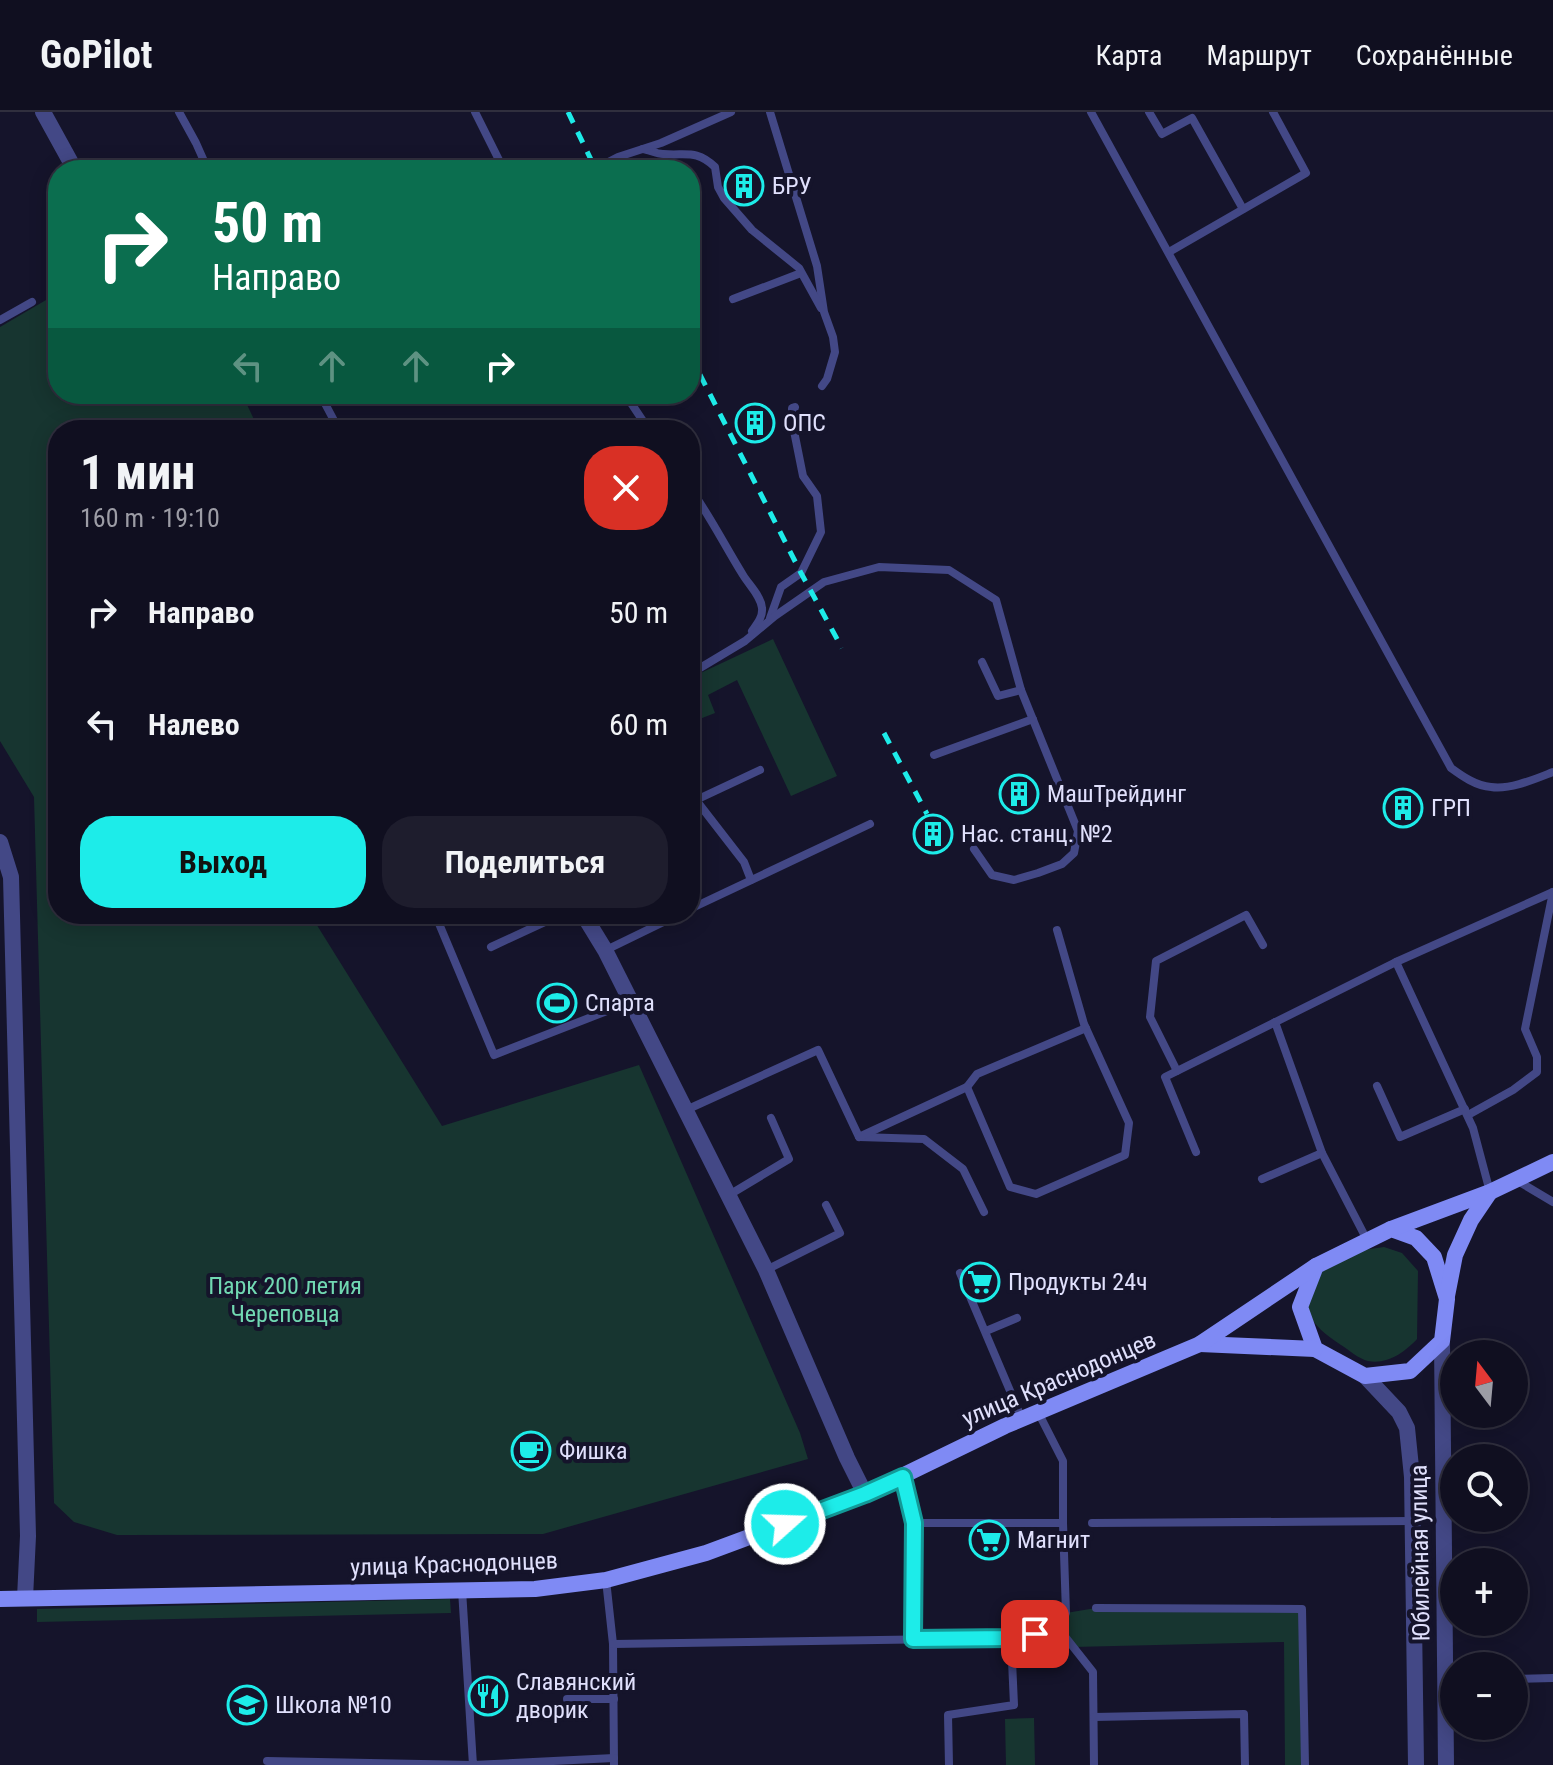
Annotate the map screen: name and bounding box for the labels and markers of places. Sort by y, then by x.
building icon: БРУ [723,165,765,207]
place label: БРУ [772,172,812,200]
building icon: ОПС [734,402,776,444]
place label: ОПС [783,409,826,437]
building icon: МашТрейдинг [998,773,1040,815]
place label: МашТрейдинг [1047,780,1186,808]
building icon: ГРП [1382,787,1424,829]
place label: ГРП [1431,794,1471,822]
building icon: Нас. станц. №2 [912,813,954,855]
place label: Нас. станц. №2 [961,820,1113,848]
sports icon: Спарта [536,982,578,1024]
place label: Спарта [585,989,655,1017]
supermarket icon: Продукты 24ч [959,1261,1001,1303]
place label: Продукты 24ч [1008,1268,1148,1296]
cafe icon: Фишка [510,1430,552,1472]
place label: Фишка [559,1437,627,1465]
supermarket icon: Магнит [968,1519,1010,1561]
place label: Магнит [1017,1526,1090,1554]
pin [1001,1600,1069,1668]
place label: Славянский дворик [516,1668,636,1724]
restaurant icon: Славянский дворик [467,1675,509,1717]
school or university icon: Школа №10 [226,1684,268,1726]
place label: Школа №10 [275,1691,392,1719]

